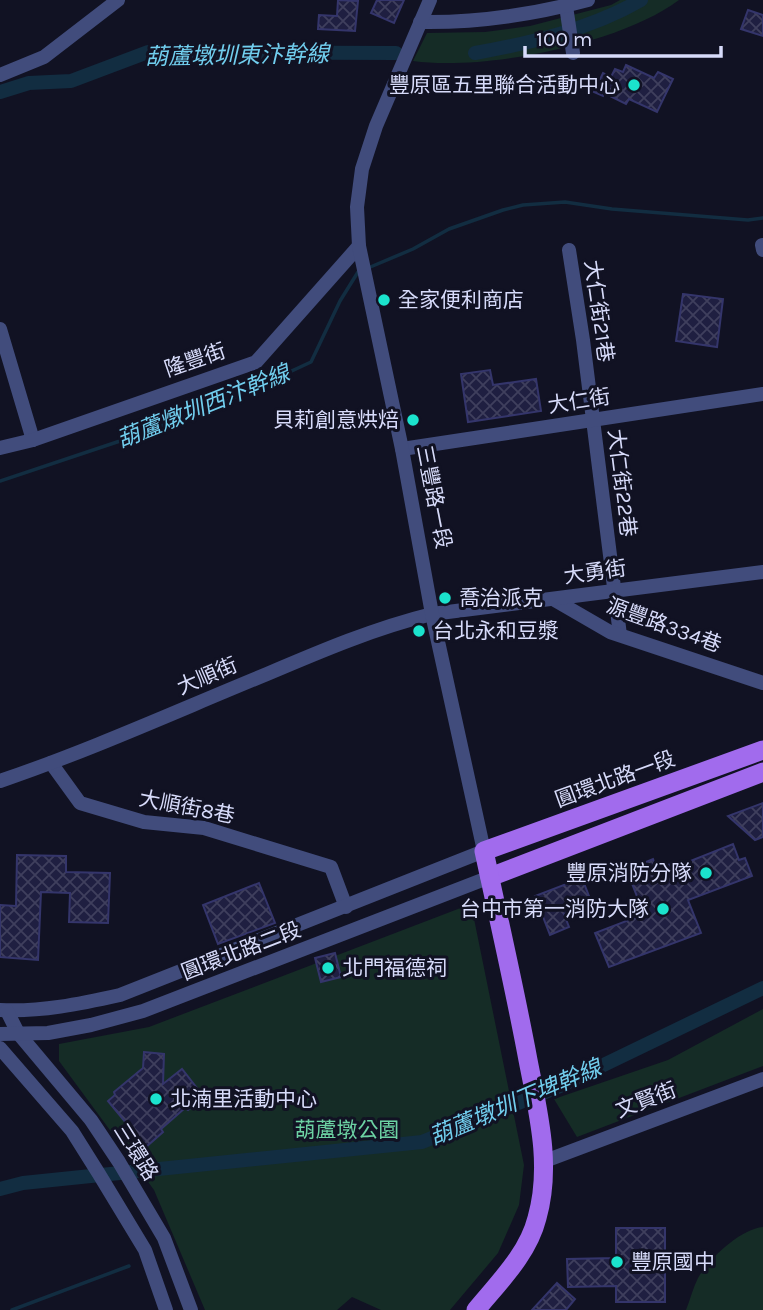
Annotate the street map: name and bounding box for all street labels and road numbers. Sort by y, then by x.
street label: 大仁街21巷 [580,258,618,364]
street label: 隆豐街 [161,338,229,382]
street label: 大仁街 [546,384,612,418]
street label: 大仁街22巷 [603,428,641,538]
street label: 三豐路一段 [412,443,456,551]
street label: 大勇街 [562,556,628,588]
street label: 源豐路334巷 [603,593,725,657]
street label: 大順街 [173,653,241,699]
street label: 圓環北路一段 [552,746,678,812]
street label: 大順街8巷 [137,786,237,828]
street label: 圓環北路二段 [178,917,304,985]
street label: 文賢街 [612,1078,680,1122]
street label: 三環路 [109,1119,163,1185]

